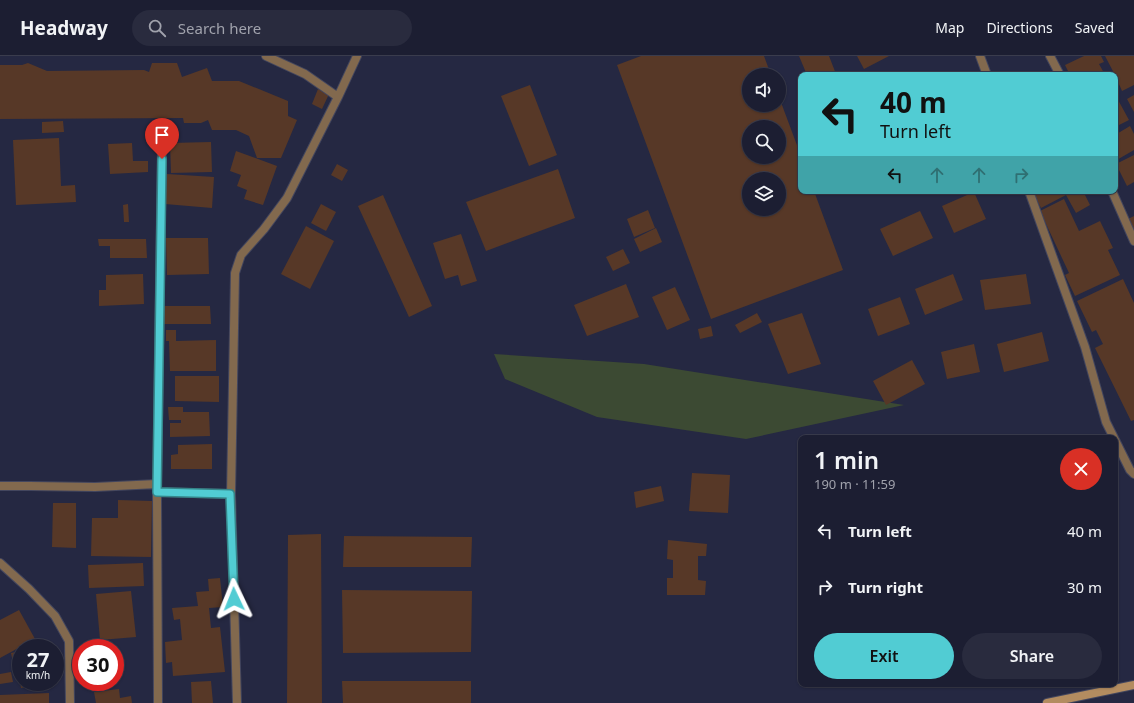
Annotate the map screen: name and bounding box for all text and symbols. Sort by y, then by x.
search box [132,10,412,46]
text: Headway [20,15,108,41]
icon: search [146,17,168,39]
text: Search here [178,18,261,38]
text: Map [935,18,964,37]
text: Directions [986,18,1053,37]
text: Saved [1075,18,1114,37]
map controls [742,68,786,216]
button: sound [742,68,786,112]
text: 40 m [880,83,947,121]
icon: left [814,88,866,140]
pin [145,118,179,159]
text: Turn left [880,119,951,143]
button: search [742,120,786,164]
icon: arrive [151,124,173,146]
icon: left [884,164,906,186]
icon: ahead [926,164,948,186]
icon: ahead [968,164,990,186]
icon: right [1010,164,1032,186]
button: layers [742,172,786,216]
text: 1 min [814,443,879,476]
button: close [1060,448,1102,490]
text: 190 m · 11:59 [814,475,895,493]
icon: left [814,520,836,542]
text: Turn left [848,521,912,541]
text: 40 m [1067,521,1102,541]
icon: right [814,576,836,598]
text: Turn right [848,577,923,597]
text: 30 m [1067,577,1102,597]
position arrow [213,578,255,620]
button: Exit [814,633,954,679]
button: Share [962,633,1102,679]
speed limit sign: 30 [72,639,124,691]
text: 27 [27,646,49,673]
text: km/h [26,668,50,682]

